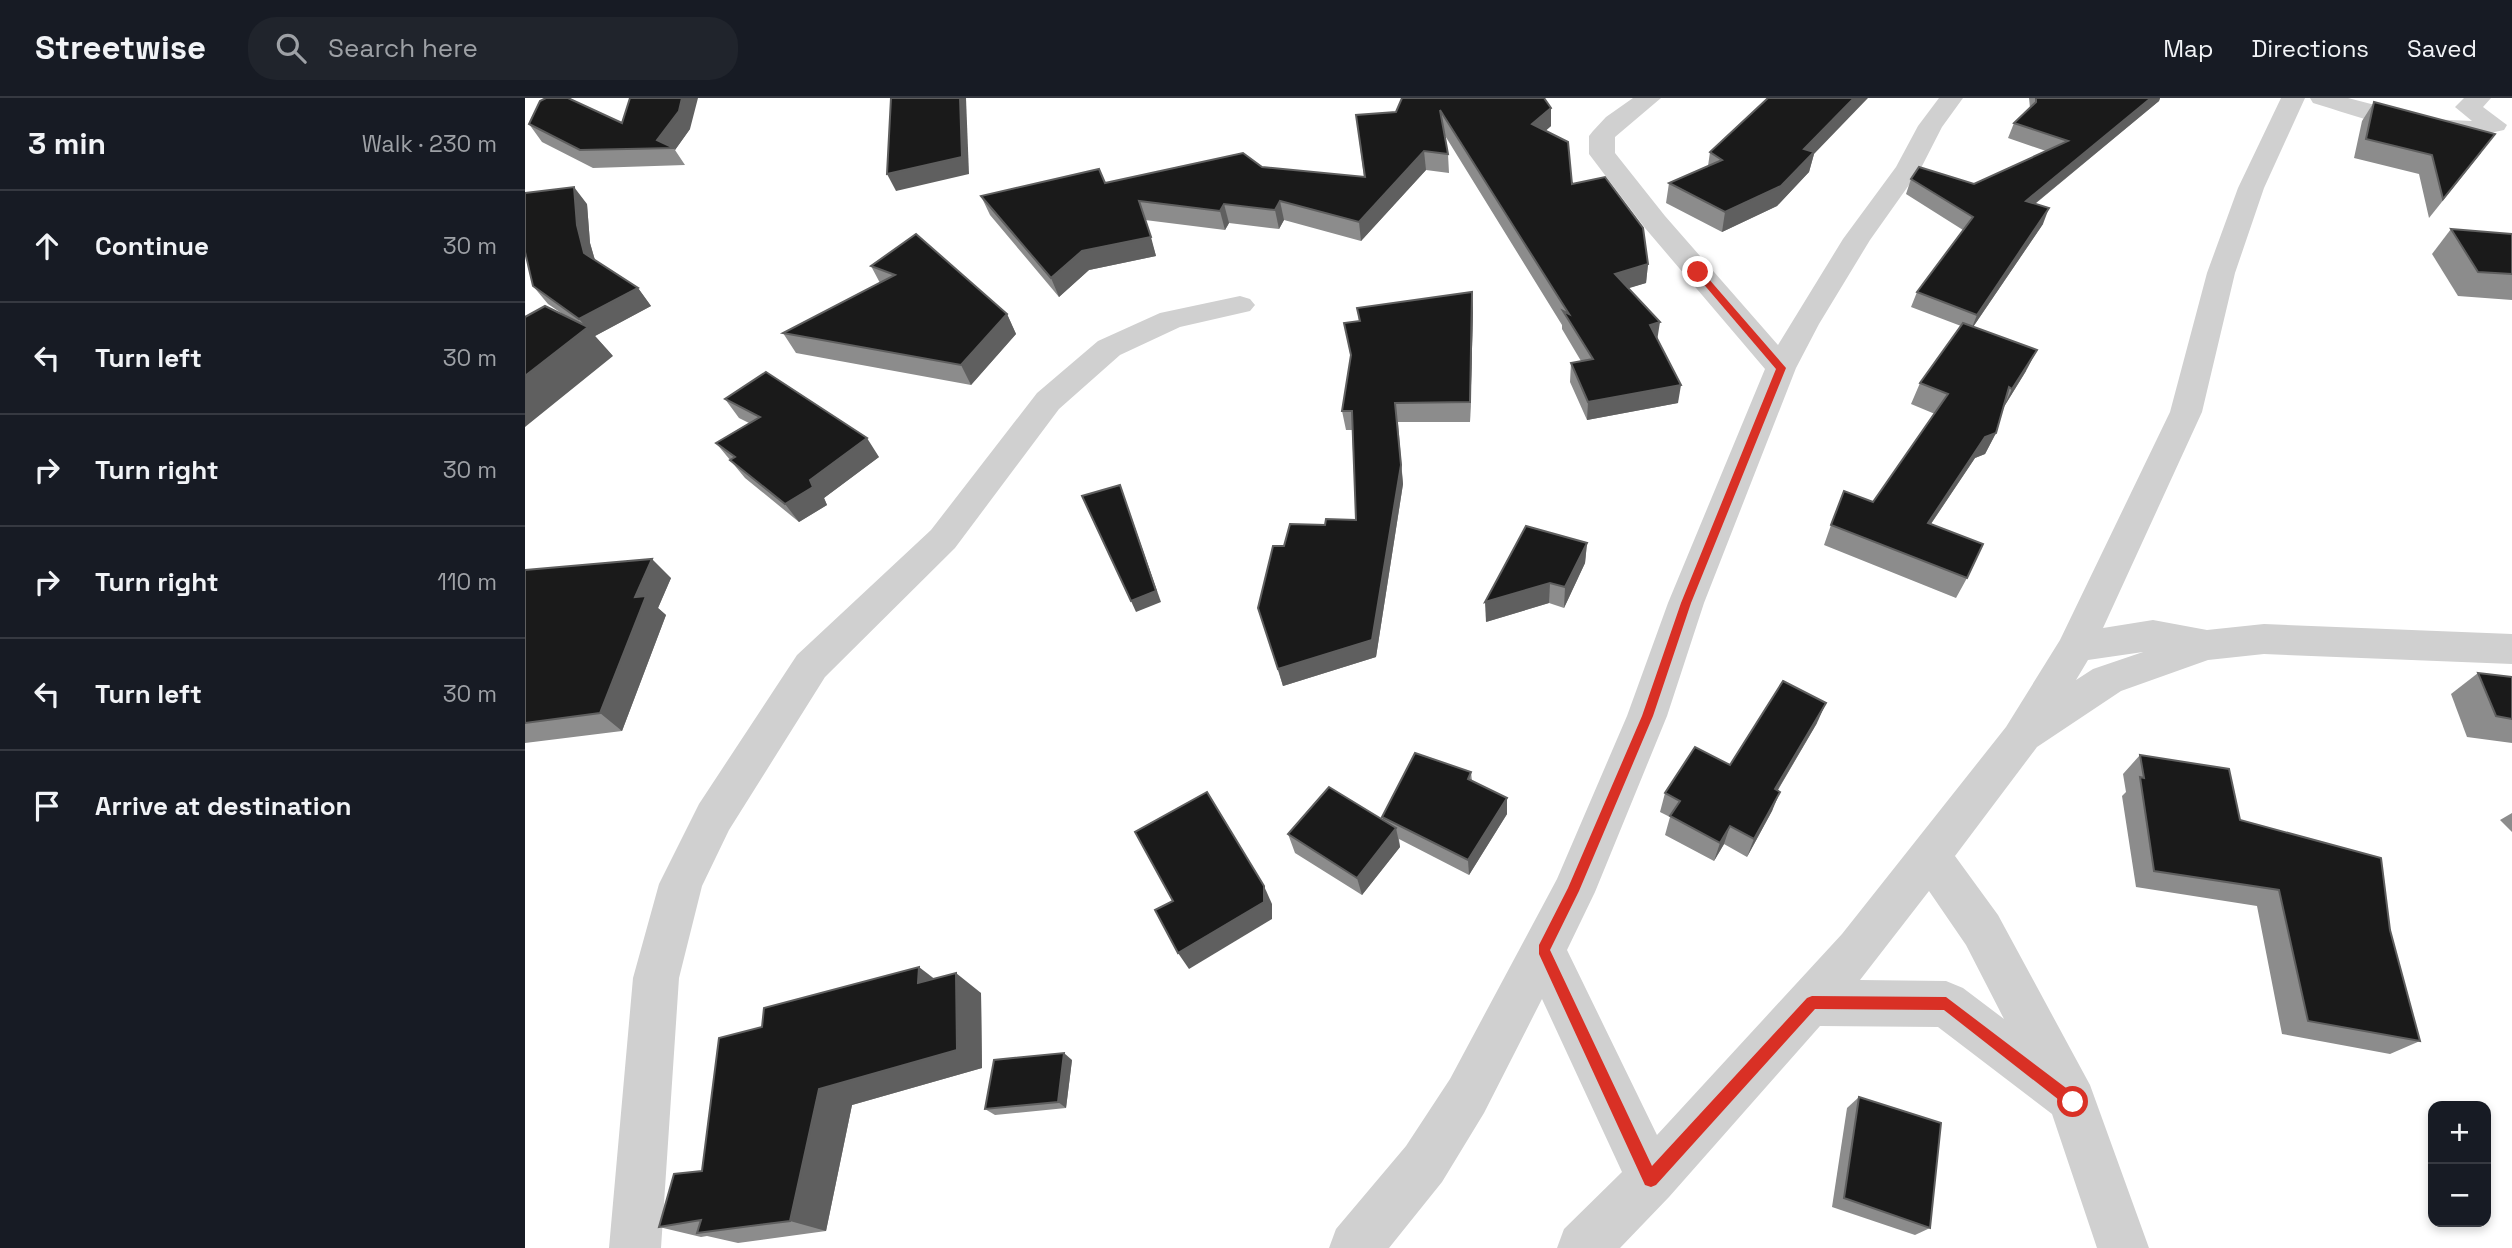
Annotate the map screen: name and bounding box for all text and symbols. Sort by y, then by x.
search box [248,17,738,80]
text: Streetwise [35,27,206,69]
icon: search [272,29,310,67]
text: Search here [328,31,478,65]
text: Map [2163,33,2213,64]
text: Directions [2251,33,2369,64]
text: Saved [2407,33,2477,64]
text: 3 min [28,124,106,163]
text: Walk · 230 m [362,129,497,159]
icon: ahead [28,227,66,265]
text: Continue [95,229,209,263]
text: 30 m [443,231,497,261]
route end [1682,256,1713,287]
icon: left [28,339,66,377]
text: Turn left [95,341,202,375]
text: 30 m [443,343,497,373]
icon: right [28,451,66,489]
text: Turn right [95,453,219,487]
text: 30 m [443,455,497,485]
icon: right [28,563,66,601]
text: Turn right [95,565,219,599]
text: 110 m [437,567,497,597]
icon: left [28,675,66,713]
text: Turn left [95,677,202,711]
text: 30 m [443,679,497,709]
icon: arrive [28,787,66,825]
text: Arrive at destination [95,789,352,823]
route start [2057,1086,2088,1117]
map controls [2428,1101,2491,1227]
button: + [2428,1101,2491,1164]
button: − [2428,1164,2491,1227]

